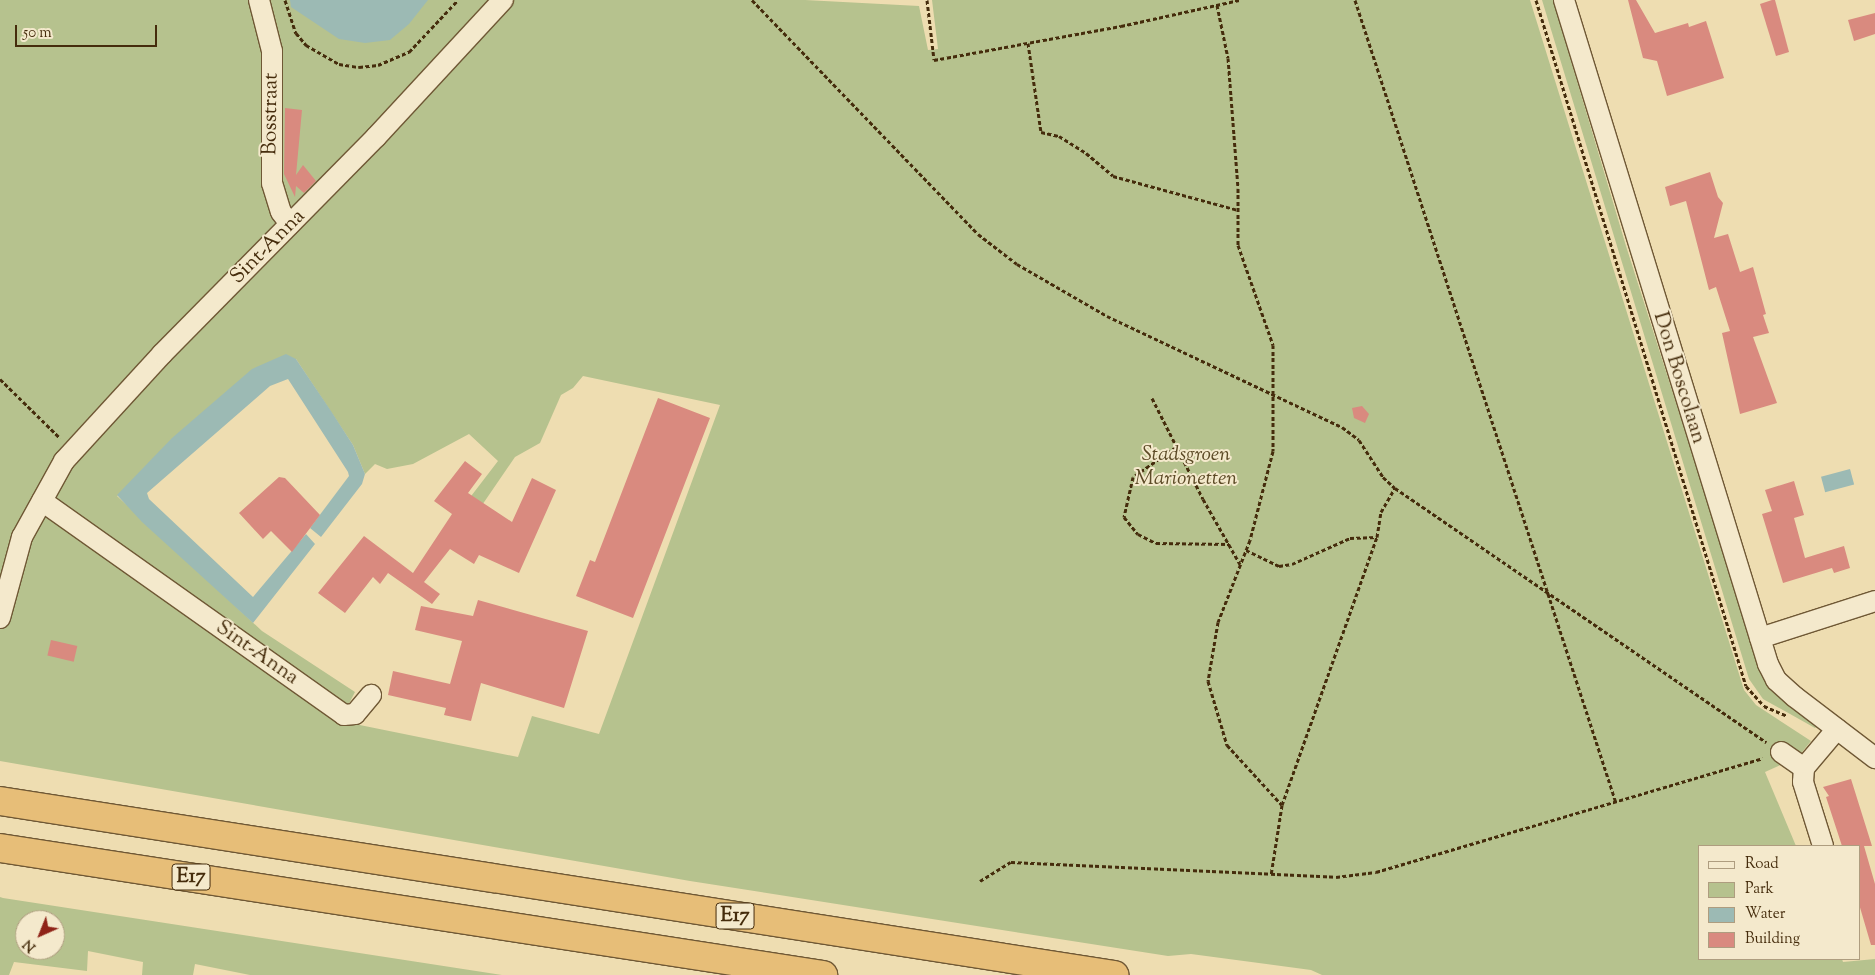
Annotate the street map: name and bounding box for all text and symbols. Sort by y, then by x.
scale bar [18,15,160,47]
text: 50 m [23,23,52,44]
street label: Bosstraat [258,72,284,156]
street label: Sint-Anna [225,204,311,290]
street label: Don Boscolaan [1647,309,1711,447]
park label: Stadsgroen Marionetten [1135,442,1237,492]
street label: Sint-Anna [211,615,303,691]
legend [1698,845,1860,960]
text: Road [1745,854,1779,875]
road number: E17 [171,860,211,894]
text: Park [1745,879,1774,900]
road number: E17 [715,898,755,934]
text: Water [1745,904,1785,925]
north arrow [15,910,65,960]
text: Building [1745,929,1800,950]
text: N [19,934,41,956]

